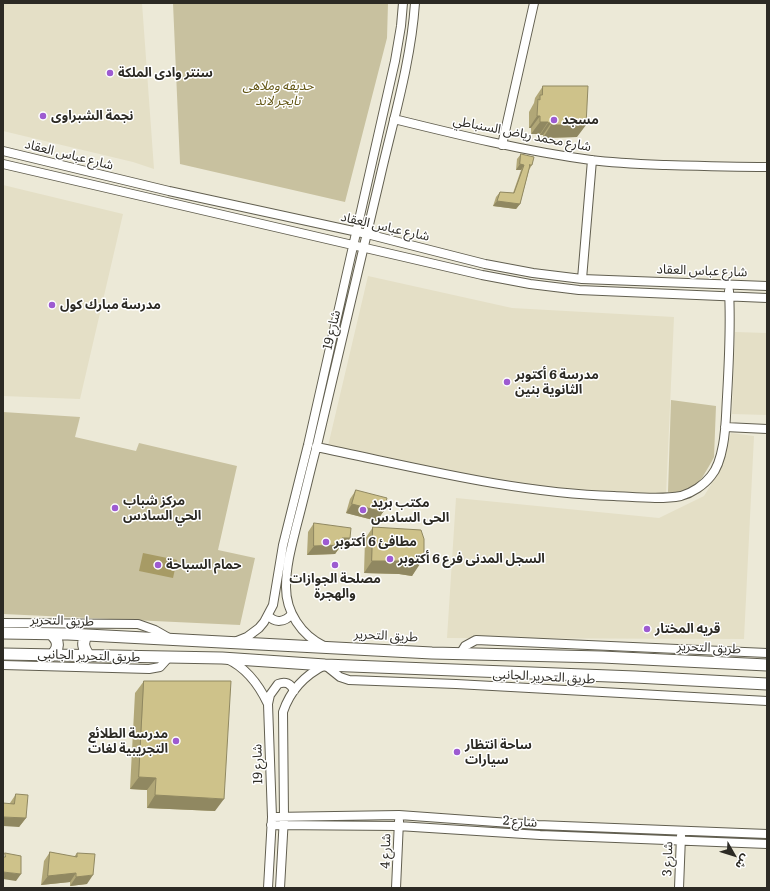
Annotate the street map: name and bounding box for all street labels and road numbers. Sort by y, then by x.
street label: شارع محمد رياض السنباطي [452,113,592,155]
street label: شارع عباس العقاد [23,136,115,174]
street label: شارع عباس العقاد [339,209,431,245]
street label: شارع عباس العقاد [656,262,748,280]
street label: شارع 19 [320,309,344,351]
street label: طريق التحرير [30,612,94,630]
street label: طريق التحرير [354,627,418,645]
street label: طريق التحرير [677,639,741,657]
street label: طريق التحرير الجانبى [37,646,141,666]
street label: طريق التحرير الجانبى [492,667,596,687]
street label: شارع 19 [250,744,266,784]
street label: شارع 2 [502,813,538,831]
street label: شارع 4 [378,833,394,869]
street label: شارع 3 [660,841,676,877]

